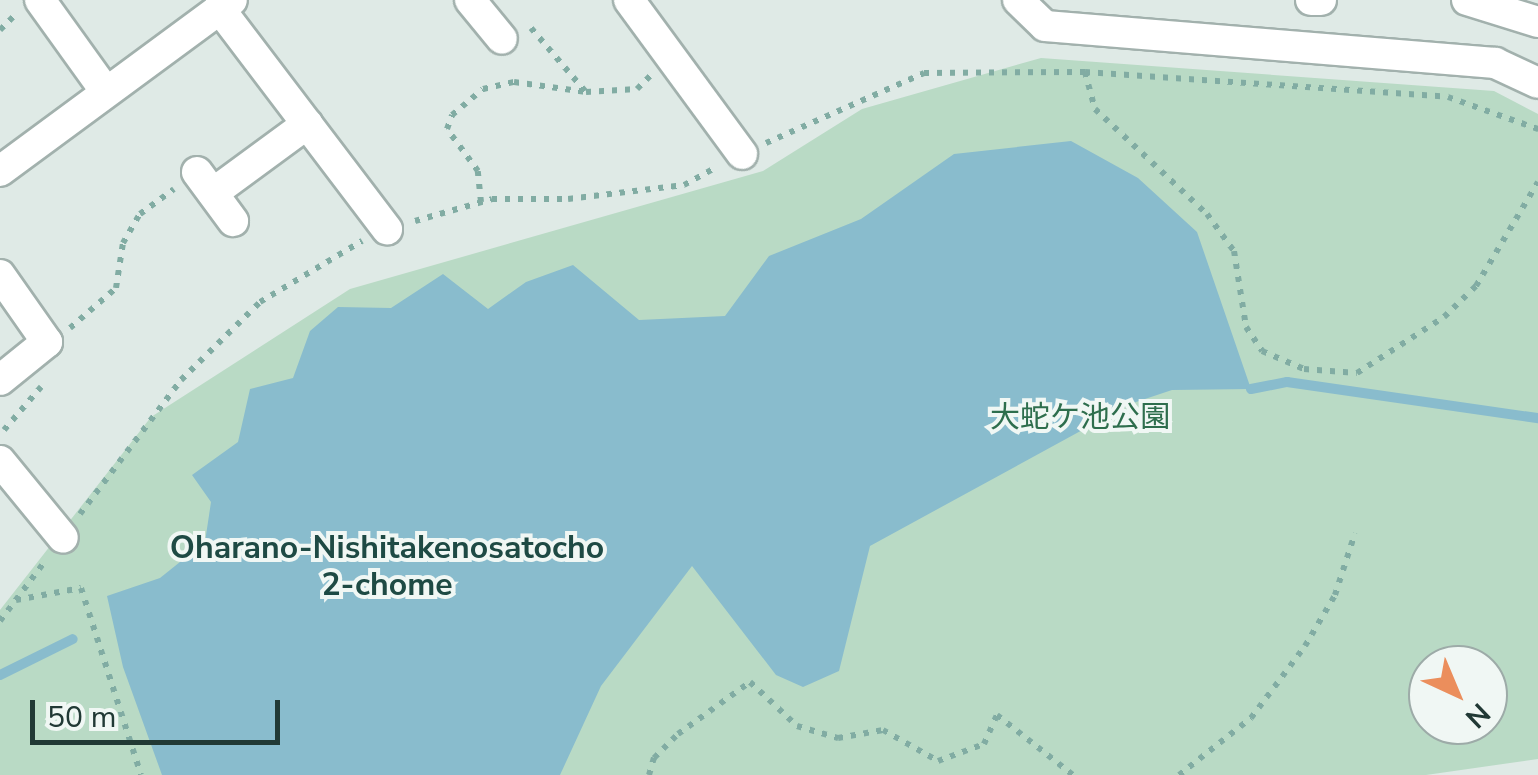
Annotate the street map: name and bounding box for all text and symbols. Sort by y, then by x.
park label: 大蛇ケ池公園 [990,400,1170,436]
district label: Oharano-Nishitakenosatocho 2-chome [170,530,604,605]
north arrow [1408,645,1508,745]
scale bar [35,680,285,742]
text: N [1457,694,1498,736]
text: 50 m [47,697,116,738]

